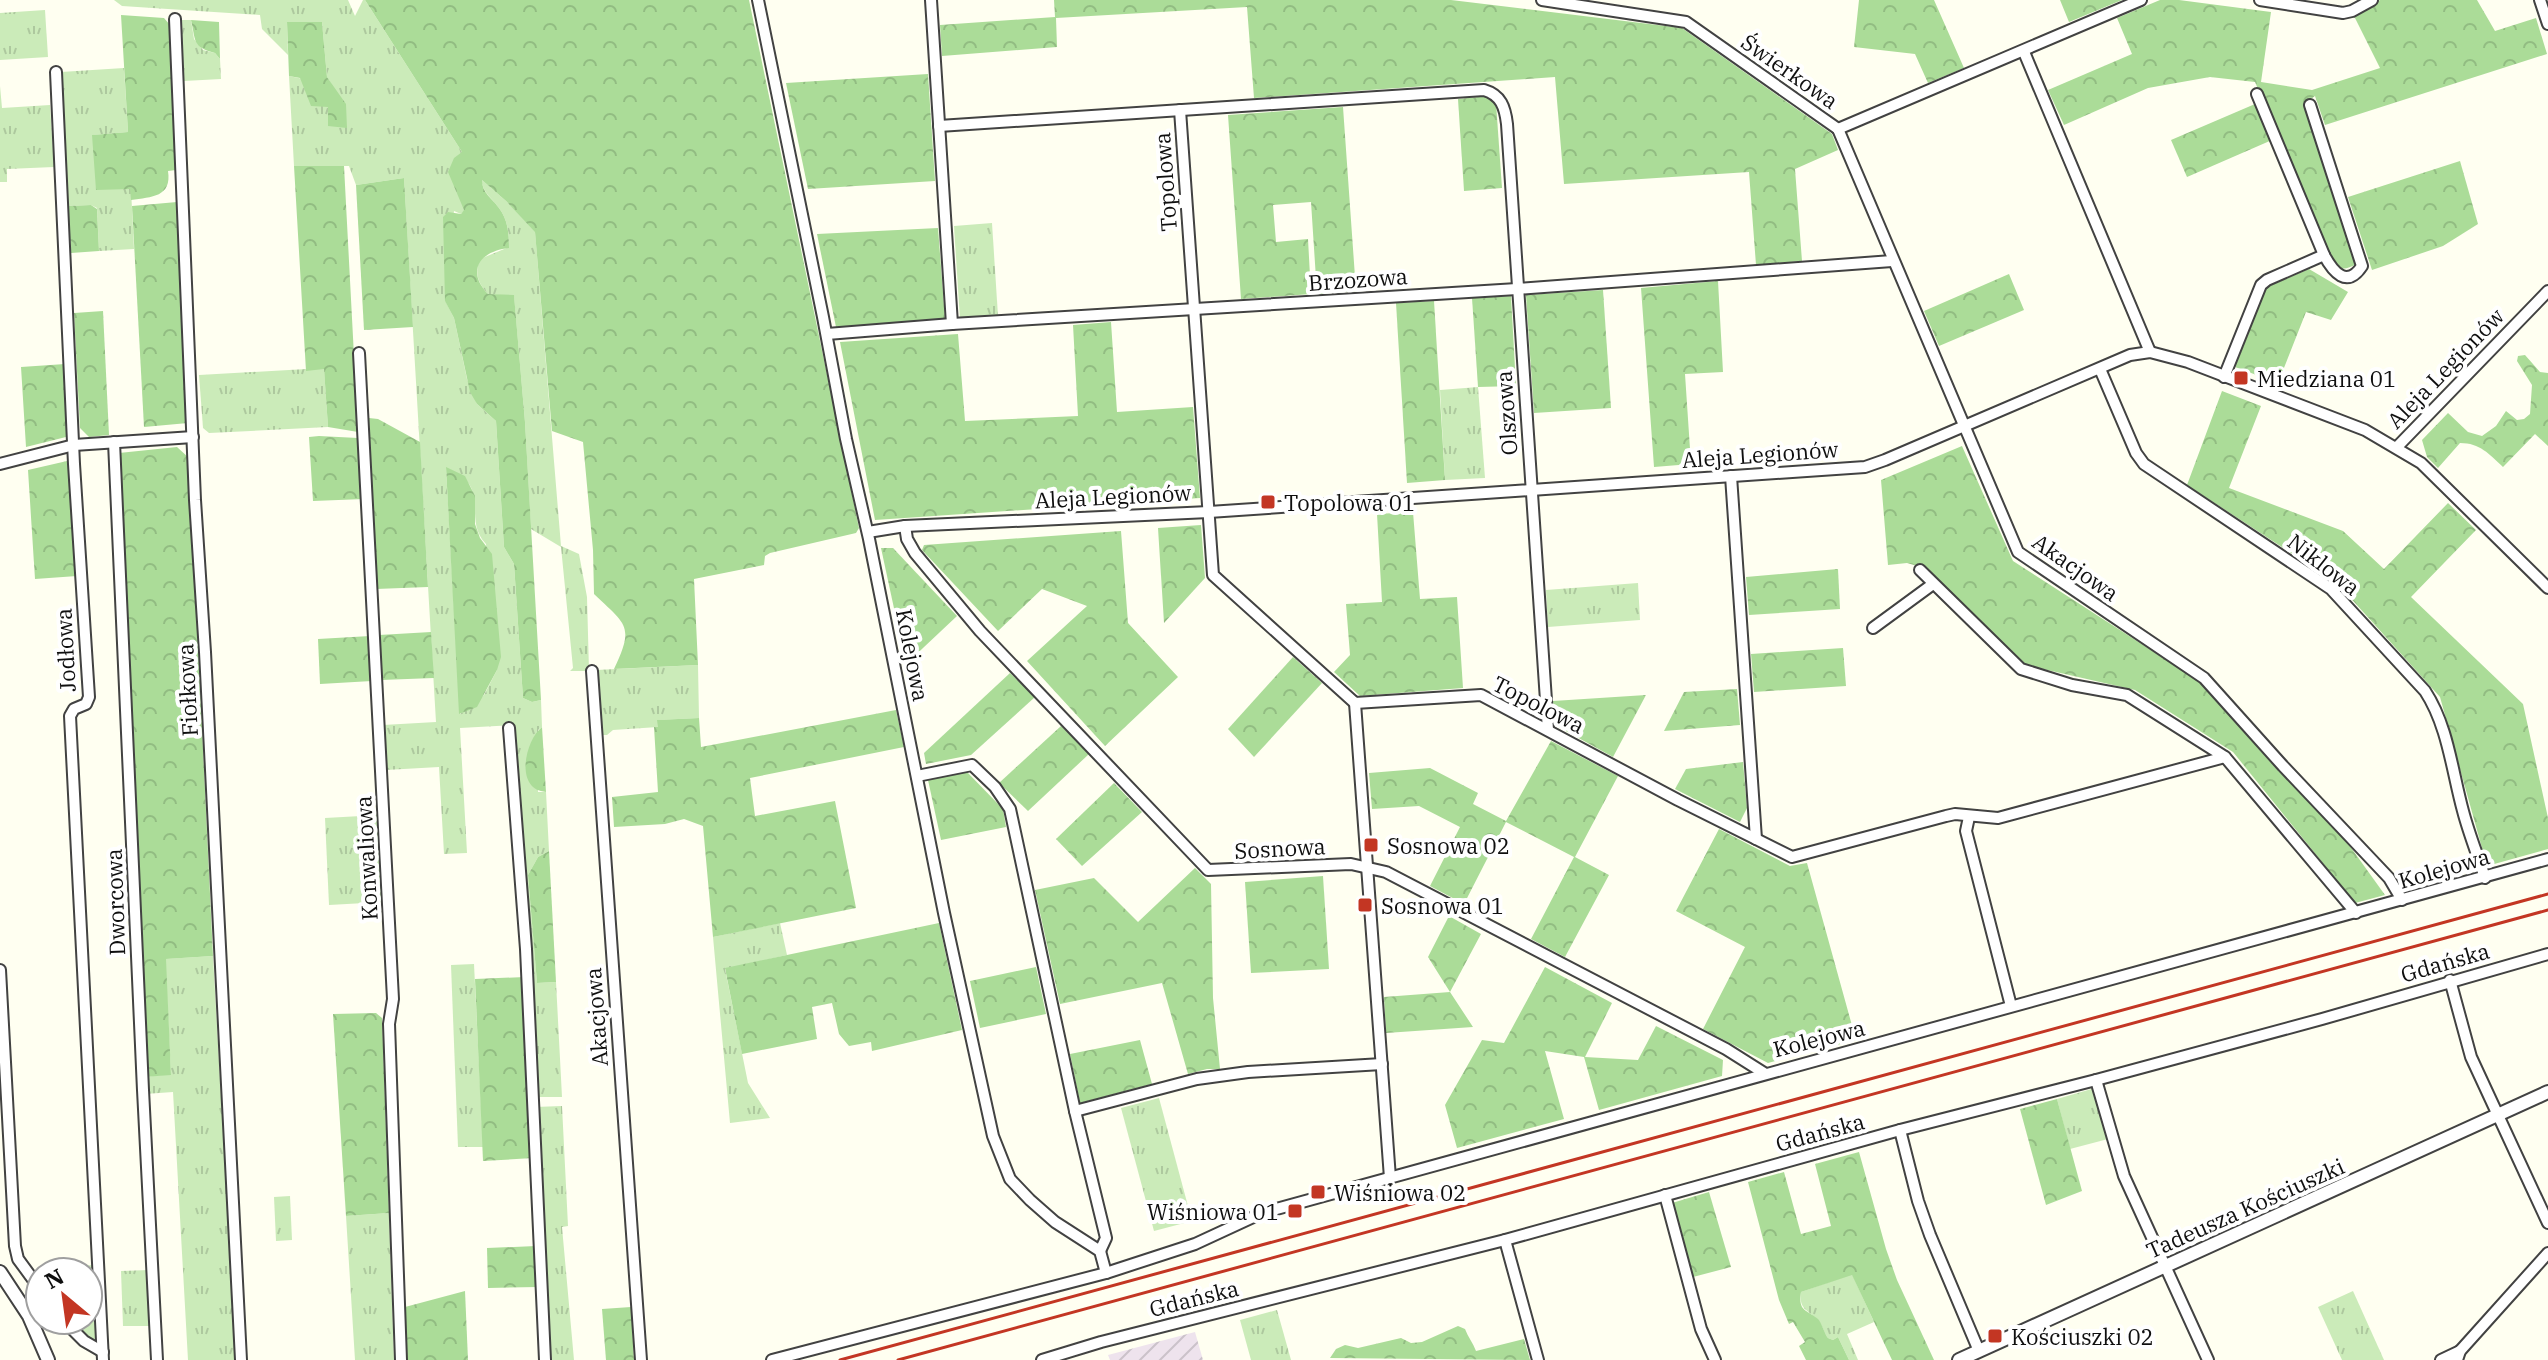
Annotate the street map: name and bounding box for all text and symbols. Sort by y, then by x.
street label: Świerkowa [1736,27,1844,115]
street label: Topolowa [1147,131,1183,233]
street label: Brzozowa [1307,261,1409,297]
street label: Aleja Legionów [2380,302,2510,434]
place label: Miedziana 01 [2257,364,2396,393]
marker: Miedziana 01 [2232,369,2250,387]
street label: Olszowa [1489,370,1523,456]
street label: Aleja Legionów [1681,434,1839,474]
street label: Aleja Legionów [1034,477,1192,515]
place label: Topolowa 01 [1284,488,1415,517]
marker: Topolowa 01 [1259,493,1277,511]
street label: Akacjowa [2027,527,2125,607]
street label: Niklowa [2282,527,2366,601]
street label: Kolejowa [890,606,936,704]
street label: Jodłowa [48,607,82,693]
street label: Fiołkowa [170,643,204,737]
street label: Topolowa [1488,668,1590,740]
street label: Konwaliowa [348,795,384,921]
street label: Sosnowa [1234,831,1326,865]
place label: Sosnowa 02 [1387,831,1510,860]
marker: Sosnowa 02 [1362,836,1380,854]
street label: Kolejowa [2395,841,2493,895]
street label: Dworcowa [99,848,131,956]
place label: Sosnowa 01 [1381,891,1504,920]
marker: Sosnowa 01 [1356,896,1374,914]
street label: Gdańska [2397,936,2493,988]
street label: Akacjowa [578,967,614,1067]
street label: Kolejowa [1770,1013,1868,1063]
street label: Gdańska [1772,1106,1868,1158]
street label: Tadeusza Kościuszki [2141,1151,2349,1265]
place label: Wiśniowa 02 [1334,1178,1466,1207]
marker: Wiśniowa 02 [1309,1183,1327,1201]
place label: Wiśniowa 01 [1147,1197,1279,1226]
marker: Wiśniowa 01 [1286,1202,1304,1220]
north arrow [24,1256,104,1336]
text: N [39,1261,69,1295]
street label: Gdańska [1146,1273,1242,1323]
place label: Kościuszki 02 [2011,1322,2154,1351]
marker: Kościuszki 02 [1986,1327,2004,1345]

